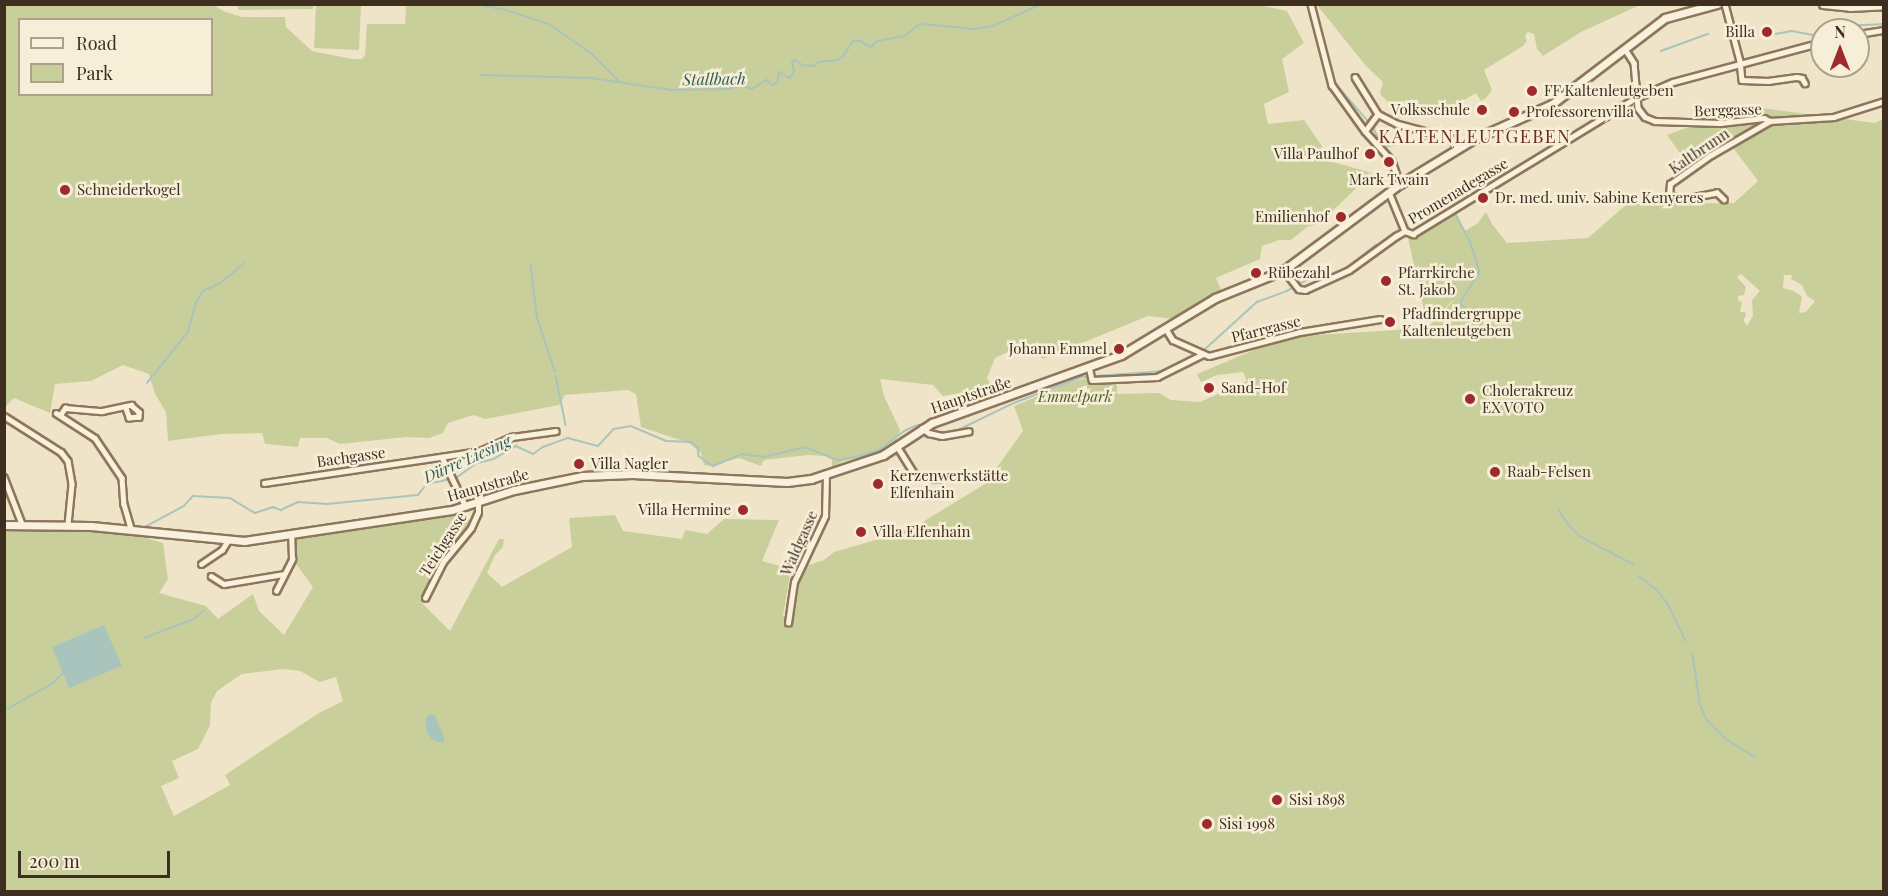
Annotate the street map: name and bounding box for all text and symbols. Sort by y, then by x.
legend [18,18,213,96]
north arrow [1810,18,1870,78]
text: N [1834,21,1846,42]
place label: Billa [1725,23,1755,41]
marker: Billa [1760,25,1774,39]
text: Road [76,31,117,55]
text: Park [76,61,113,85]
water label: Stallbach [682,69,746,89]
place label: FF Kaltenleutgeben [1544,82,1674,100]
marker: FF Kaltenleutgeben [1525,84,1539,98]
street label: Berggasse [1694,100,1762,120]
place label: Volksschule [1391,101,1470,119]
marker: Volksschule [1475,103,1489,117]
place label: Professorenvilla [1526,103,1634,121]
marker: Professorenvilla [1507,105,1521,119]
street label: Kaltbrunn [1666,124,1732,178]
district label: KALTENLEUTGEBEN [1379,125,1571,147]
place label: Villa Paulhof [1274,145,1358,163]
marker: Villa Paulhof [1363,147,1377,161]
street label: Promenadegasse [1405,154,1511,228]
marker: Mark Twain [1382,155,1396,169]
place label: Mark Twain [1349,171,1429,189]
place label: Schneiderkogel [77,181,181,199]
marker: Schneiderkogel [58,183,72,197]
place label: Dr. med. univ. Sabine Kenyeres [1495,189,1703,207]
marker: Dr. med. univ. Sabine Kenyeres [1476,191,1490,205]
place label: Emilienhof [1255,208,1329,226]
marker: Emilienhof [1334,210,1348,224]
place label: Pfarrkirche St. Jakob [1398,263,1475,298]
place label: Rübezahl [1268,264,1330,282]
marker: Rübezahl [1249,266,1263,280]
marker: Pfarrkirche St. Jakob [1379,274,1393,288]
place label: Pfadfindergruppe Kaltenleutgeben [1402,304,1521,339]
street label: Pfarrgasse [1230,312,1302,346]
marker: Pfadfindergruppe Kaltenleutgeben [1383,315,1397,329]
place label: Johann Emmel [1009,340,1107,358]
marker: Johann Emmel [1112,342,1126,356]
street label: Hauptstraße [928,373,1014,417]
place label: Sand-Hof [1221,379,1286,397]
marker: Sand-Hof [1202,381,1216,395]
place label: Cholerakreuz EX VOTO [1482,381,1573,416]
park label: Emmelpark [1038,388,1112,406]
marker: Cholerakreuz EX VOTO [1463,392,1477,406]
water label: Dürre Liesing [420,431,514,487]
street label: Bachgasse [316,443,386,471]
place label: Villa Nagler [591,455,668,473]
marker: Villa Nagler [572,457,586,471]
place label: Raab-Felsen [1507,463,1591,481]
street label: Hauptstraße [445,465,531,505]
marker: Raab-Felsen [1488,465,1502,479]
place label: Kerzenwerkstätte Elfenhain [890,466,1008,501]
marker: Kerzenwerkstätte Elfenhain [871,477,885,491]
place label: Villa Hermine [638,501,731,519]
marker: Villa Hermine [736,503,750,517]
street label: Waldgasse [777,508,821,578]
street label: Teichgasse [416,509,470,579]
place label: Villa Elfenhain [873,523,971,541]
marker: Villa Elfenhain [854,525,868,539]
place label: Sisi 1898 [1289,791,1345,809]
marker: Sisi 1898 [1270,793,1284,807]
place label: Sisi 1998 [1219,815,1275,833]
marker: Sisi 1998 [1200,817,1214,831]
scale bar [21,839,172,877]
text: 200 m [29,849,80,873]

